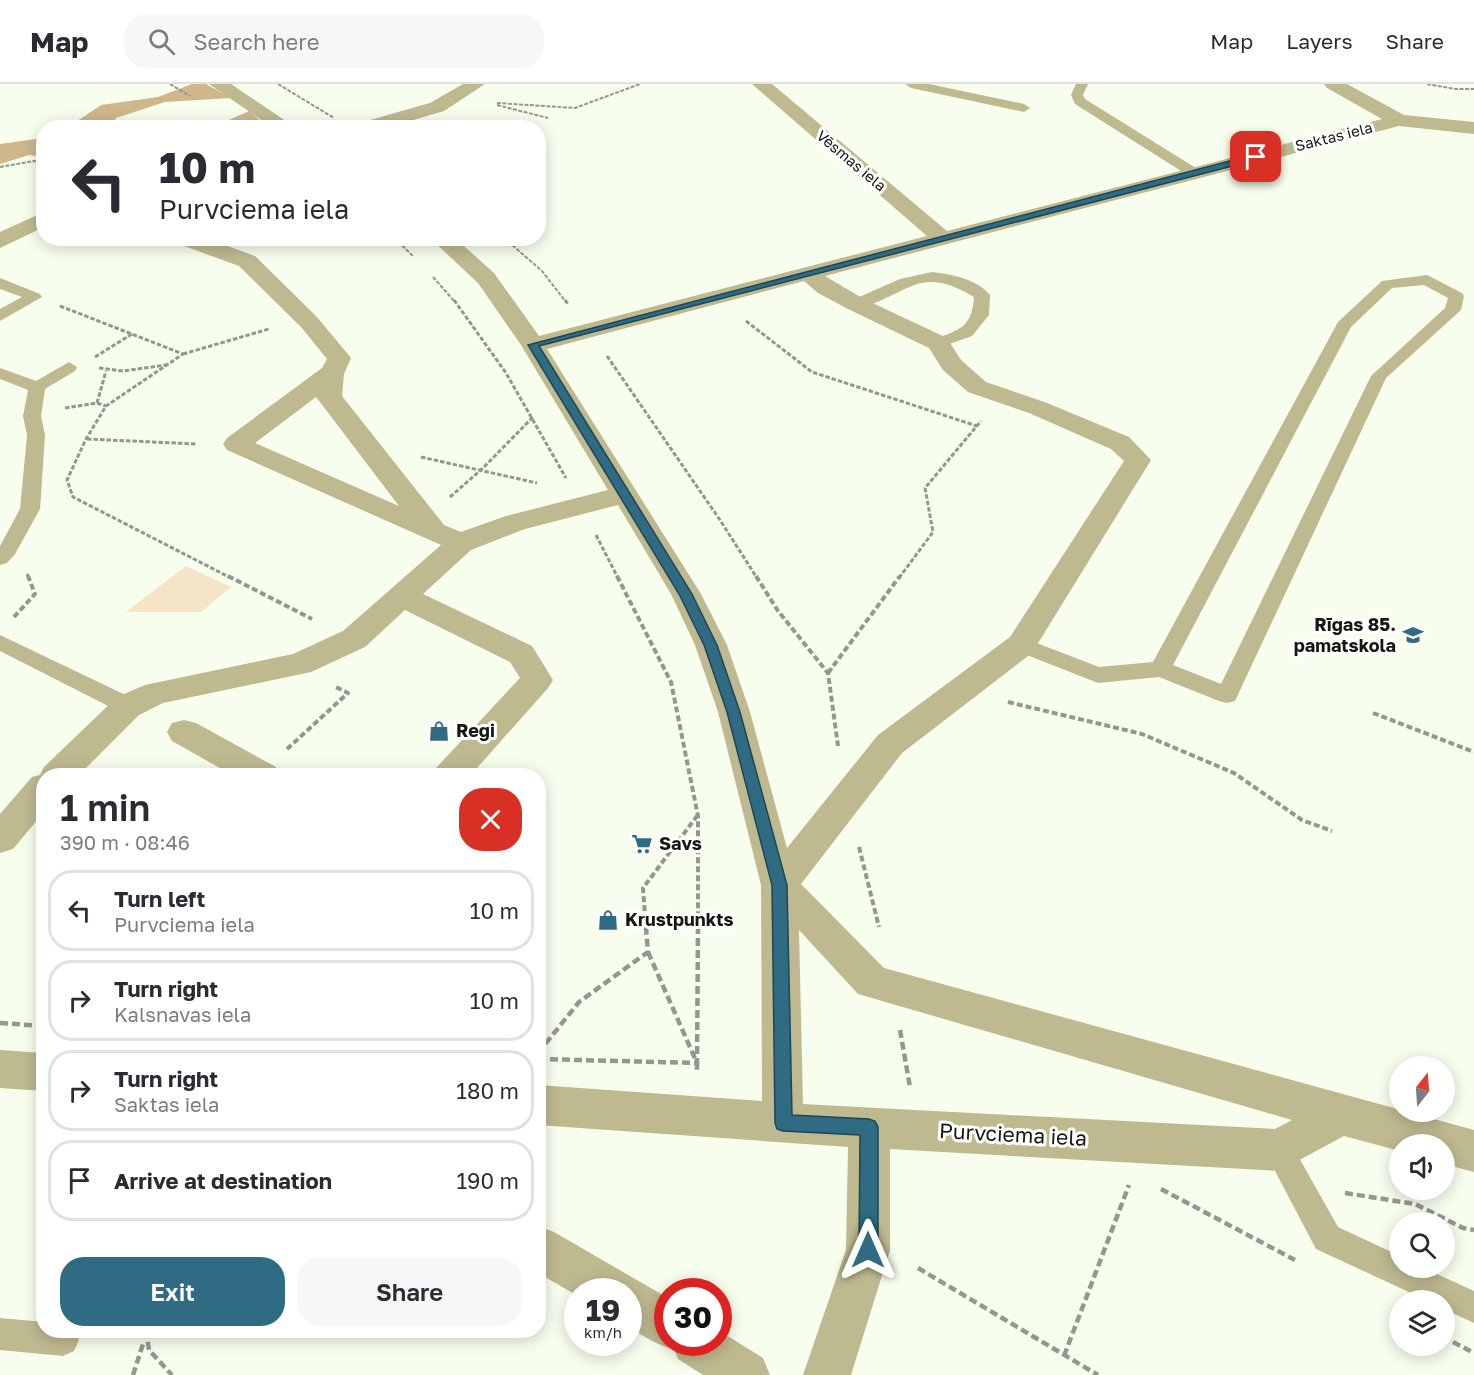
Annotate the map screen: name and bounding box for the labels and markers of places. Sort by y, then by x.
pin [1230,131,1281,182]
place label: Rīgas 85. pamatskola [1294,613,1396,656]
school or university icon: Rīgas 85. pamatskola [1401,623,1425,647]
shop icon: Regi [427,719,451,743]
place label: Regi [456,719,495,741]
supermarket icon: Savs [630,832,654,856]
place label: Savs [659,832,702,854]
shop icon: Krustpunkts [596,908,620,932]
place label: Krustpunkts [625,908,734,930]

